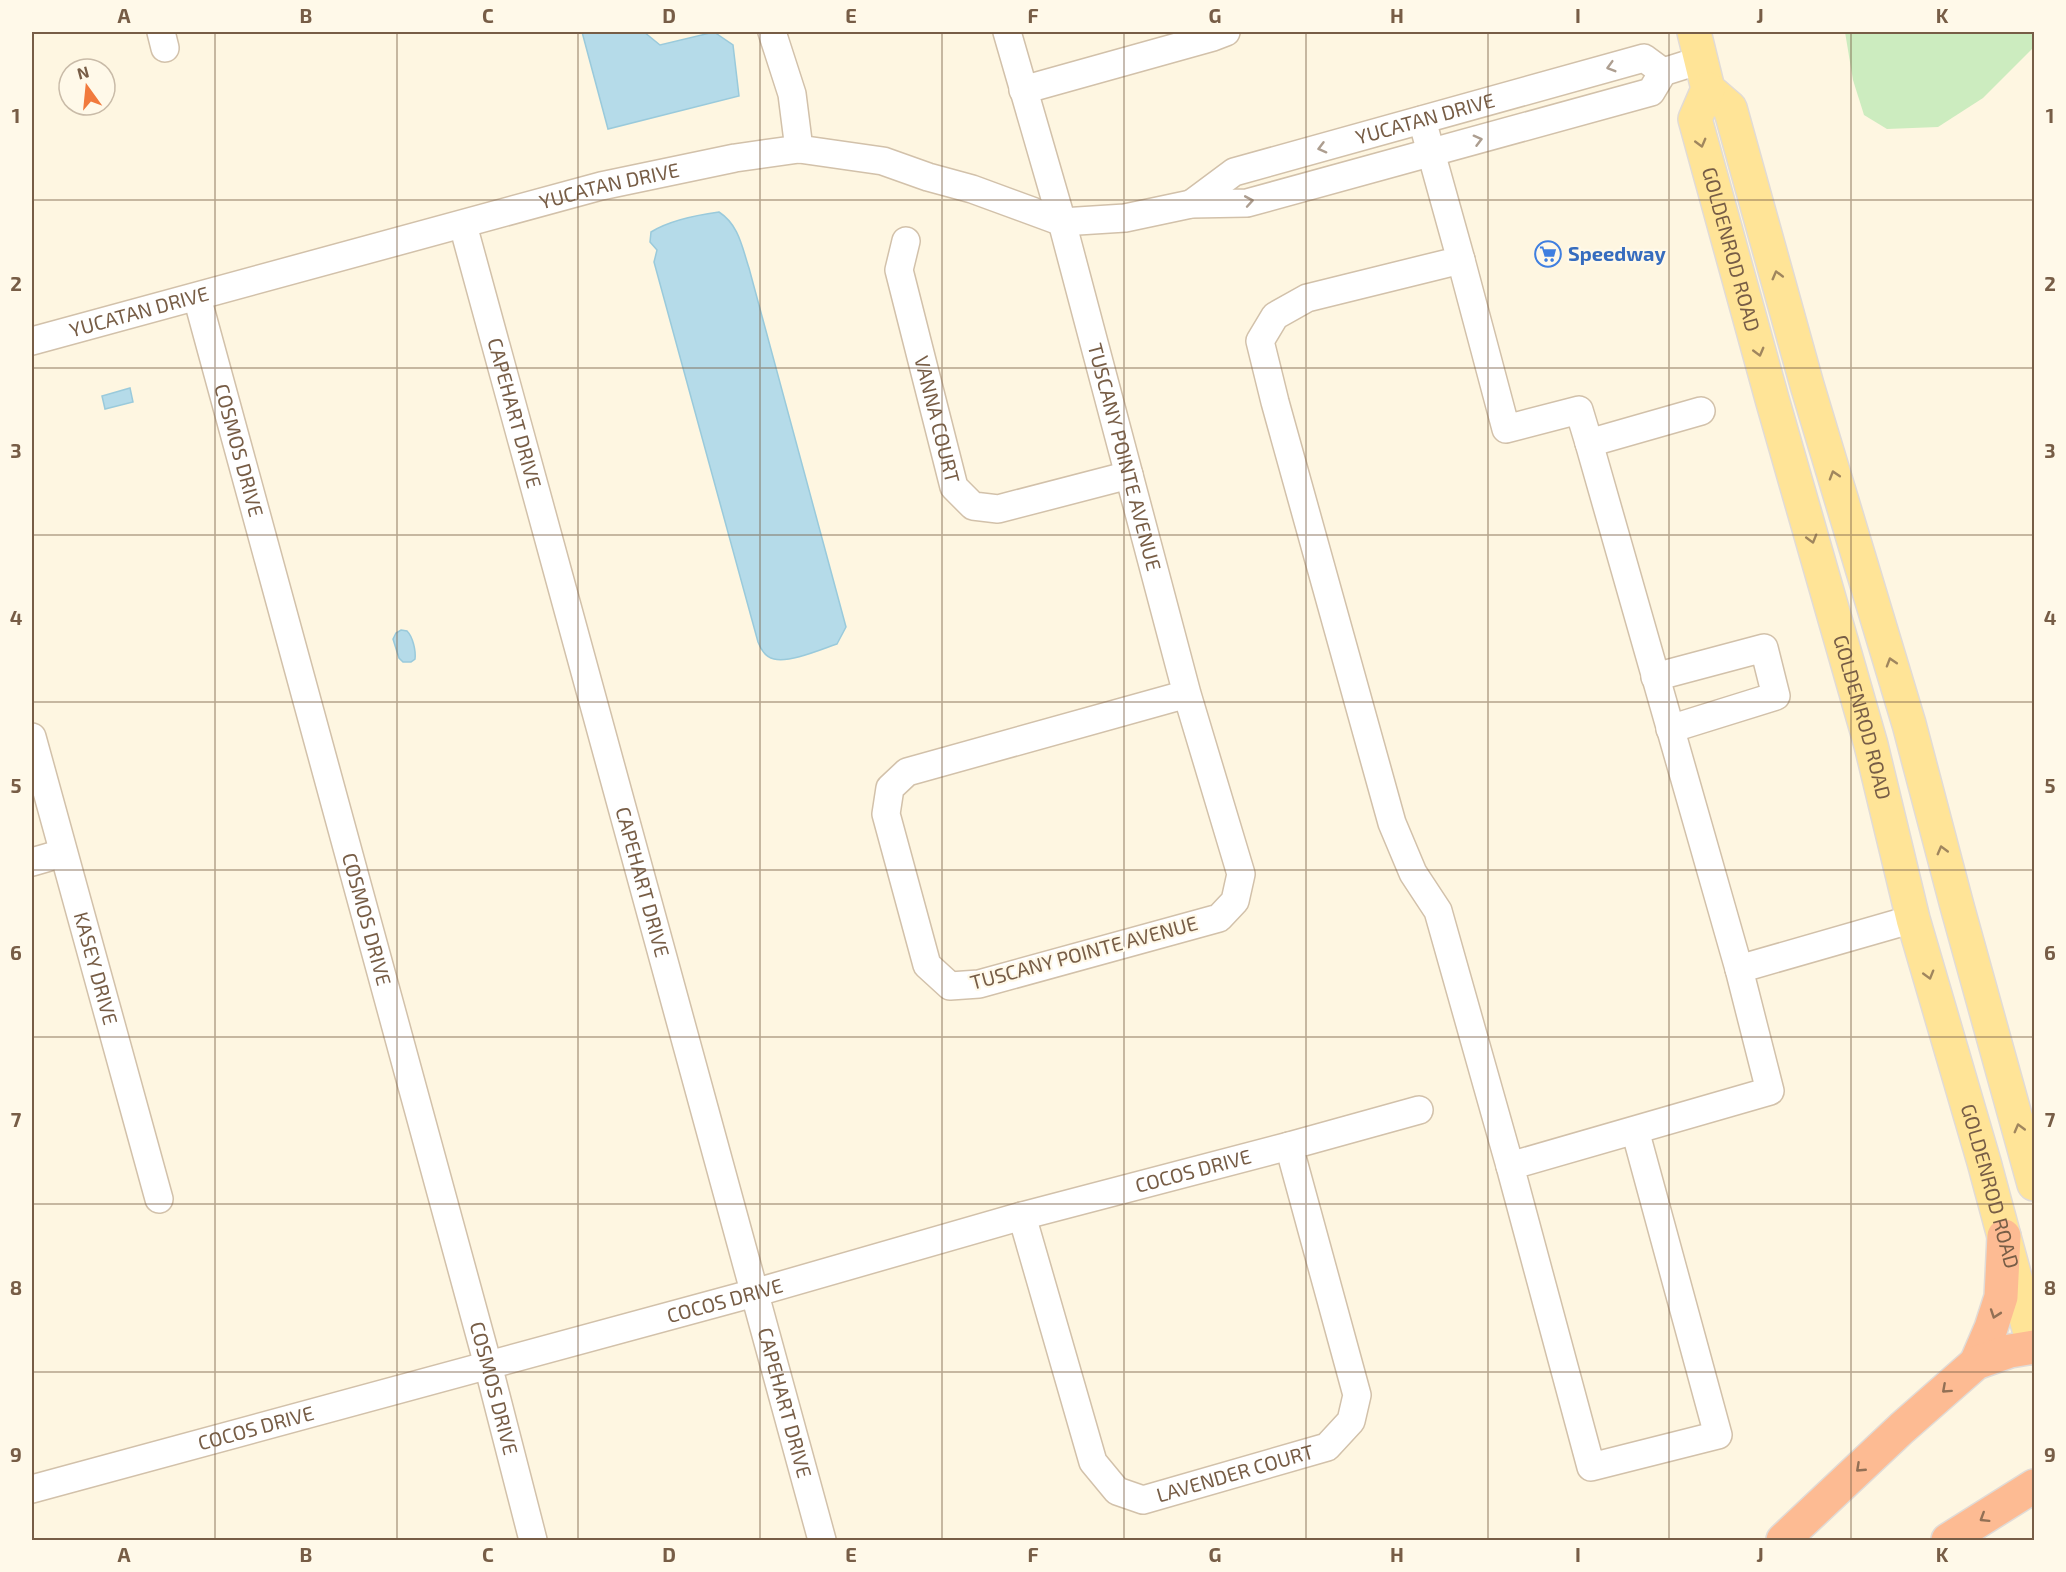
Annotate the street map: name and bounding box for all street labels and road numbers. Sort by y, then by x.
street label: YUCATAN DRIVE [1353,87,1497,149]
street label: YUCATAN DRIVE [536,157,681,213]
street label: GOLDENROD ROAD [1698,164,1766,334]
street label: YUCATAN DRIVE [67,280,211,341]
street label: CAPEHART DRIVE [483,335,547,491]
street label: TUSCANY POINTE AVENUE [1084,340,1167,573]
street label: VANNA COURT [910,353,966,486]
street label: COSMOS DRIVE [210,381,269,519]
street label: GOLDENROD ROAD [1829,632,1897,802]
street label: CAPEHART DRIVE [611,804,675,960]
street label: COSMOS DRIVE [338,850,397,988]
street label: KASEY DRIVE [70,909,124,1027]
street label: TUSCANY POINTE AVENUE [967,910,1200,994]
street label: GOLDENROD ROAD [1957,1101,2025,1271]
street label: COCOS DRIVE [1132,1143,1254,1197]
street label: COCOS DRIVE [664,1272,785,1327]
street label: COSMOS DRIVE [466,1319,524,1457]
street label: CAPEHART DRIVE [754,1325,817,1480]
street label: COCOS DRIVE [195,1400,316,1454]
street label: LAVENDER COURT [1153,1438,1317,1507]

